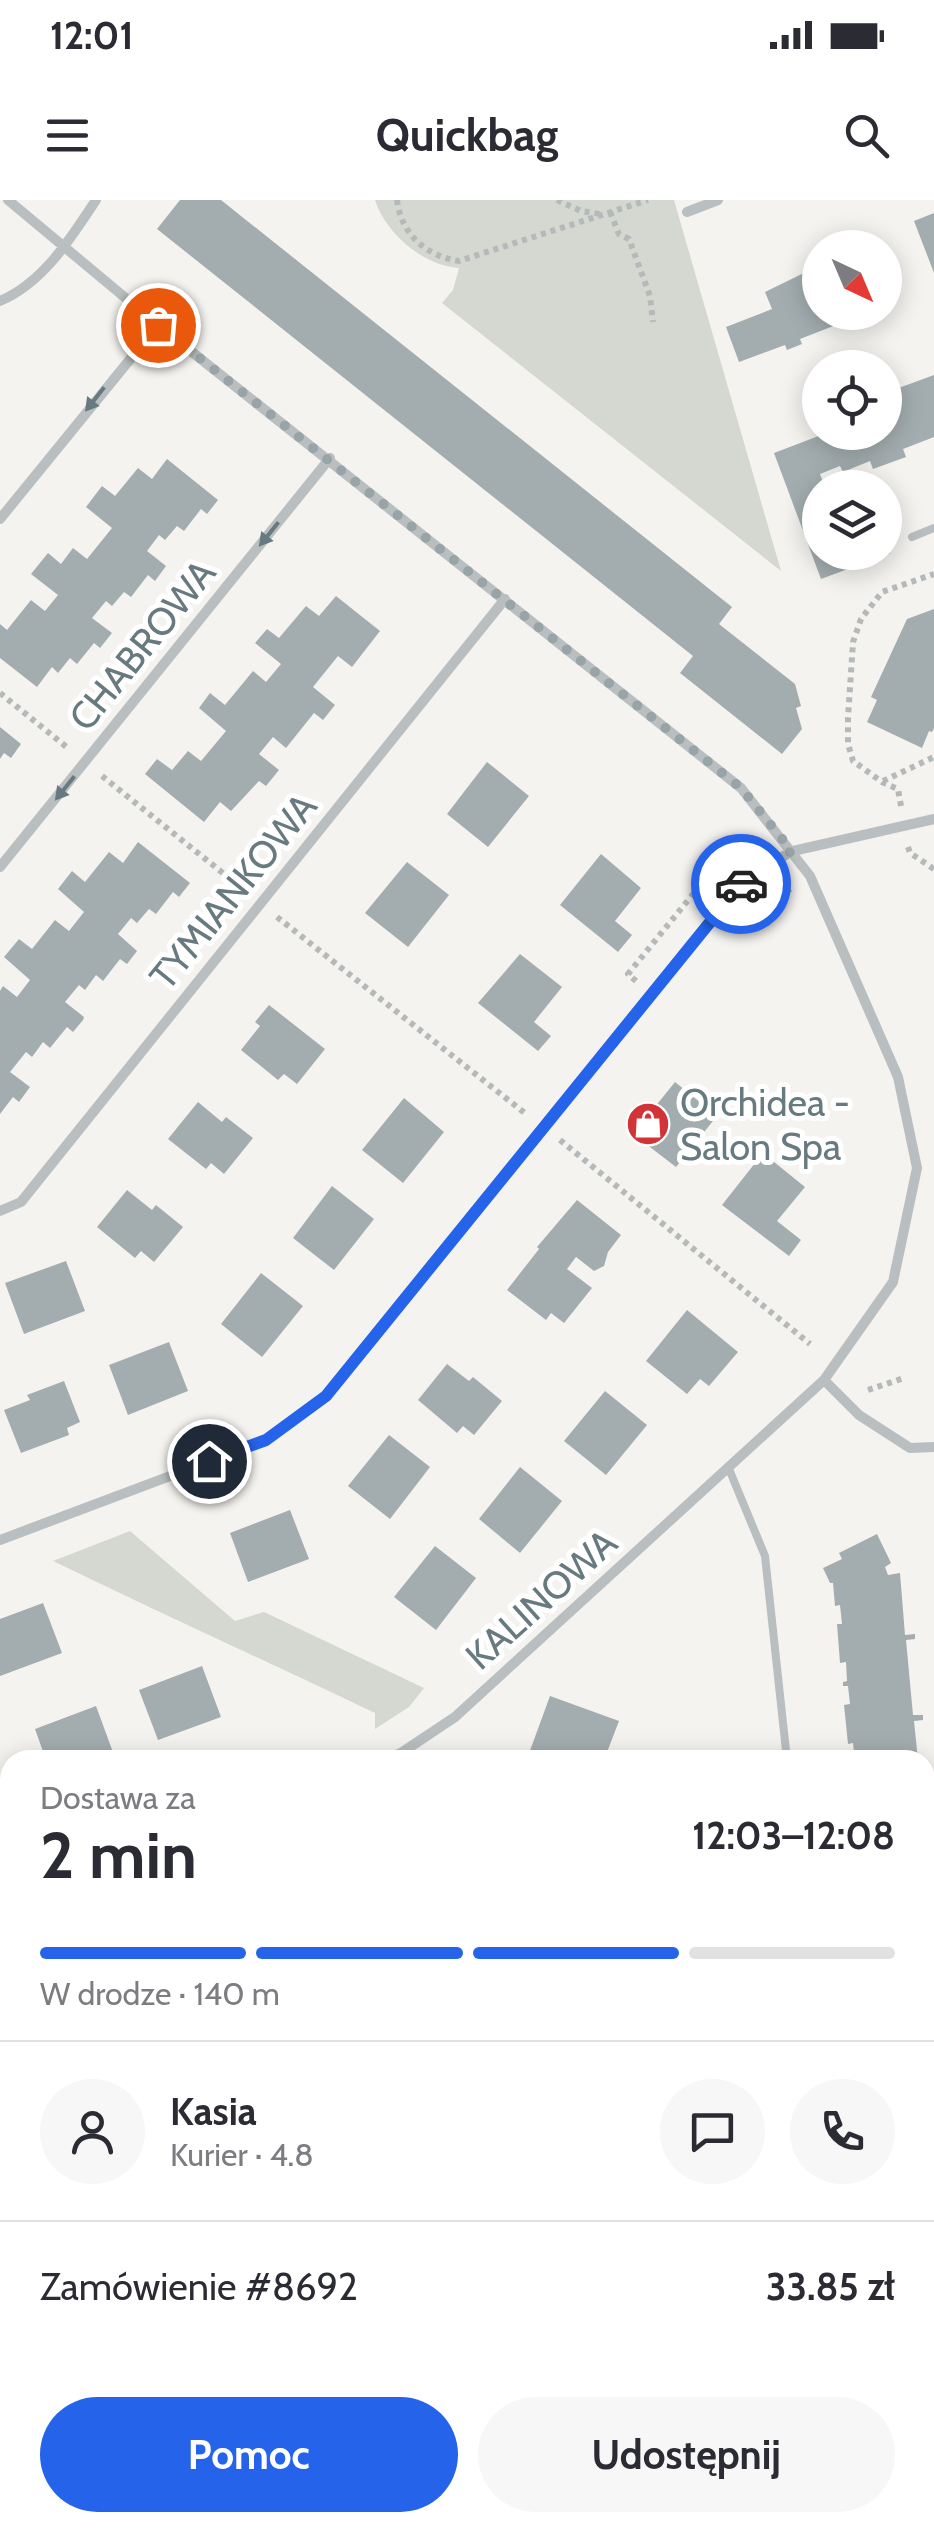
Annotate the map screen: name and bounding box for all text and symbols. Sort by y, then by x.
text: 12:01 [50,12,133,59]
icon: menu [40,108,95,163]
text: Quickbag [376,108,558,162]
icon: search [839,108,894,163]
north arrow [802,230,902,330]
map controls [802,230,902,570]
pin [116,283,201,368]
icon: bag [131,298,186,353]
button: locate [802,350,902,450]
one-way arrow [85,387,106,412]
button: layers [802,470,902,570]
one-way arrow [259,522,280,547]
street label: CHABROWA [59,550,226,740]
one-way arrow [55,775,76,800]
street label: TYMIANKOWA [140,783,327,999]
courier [691,834,791,934]
icon: car [714,857,769,912]
place label: Orchidea - Salon Spa [680,1079,850,1170]
shop icon: Orchidea - Salon Spa [625,1101,671,1147]
pin [167,1419,252,1504]
icon: home [182,1434,237,1489]
street label: KALINOWA [456,1518,627,1679]
text: Dostawa za [40,1778,196,1817]
text: 12:03–12:08 [692,1812,895,1859]
text: 2 min [40,1815,197,1894]
text: W drodze · 140 m [40,1974,280,2013]
button: person [40,2079,145,2184]
button: chat [660,2079,765,2184]
button: phone [790,2079,895,2184]
text: Kasia [170,2088,257,2135]
text: Kurier · 4.8 [170,2135,314,2174]
text: Zamówienie #8692 [40,2263,358,2310]
text: 33.85 zł [766,2263,895,2310]
button: Pomoc [40,2397,458,2512]
button: Udostępnij [478,2397,895,2512]

